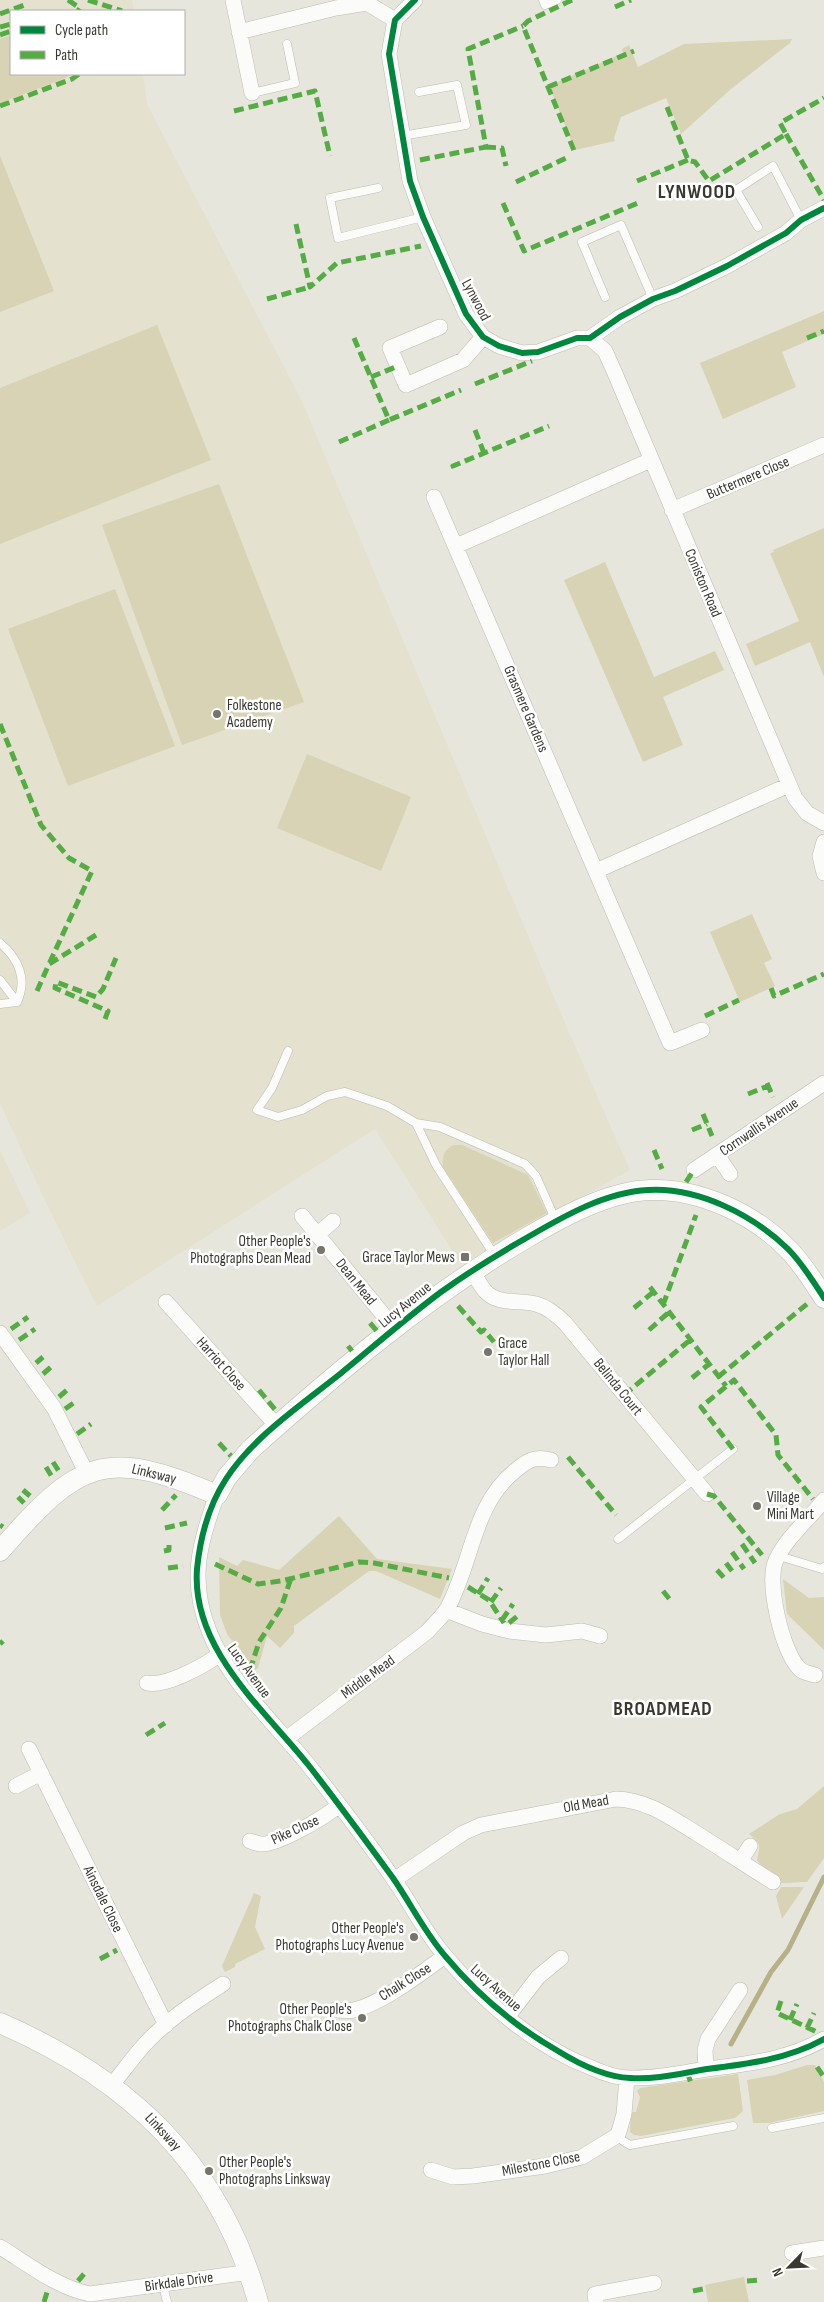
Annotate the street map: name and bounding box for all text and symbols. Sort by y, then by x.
legend [10,10,185,75]
text: Cycle path [55,21,108,40]
text: Path [55,46,78,65]
district label: LYNWOOD [658,180,736,204]
street label: Lynwood [457,276,495,324]
street label: Buttermere Close [704,452,792,504]
street label: Coniston Road [680,546,726,620]
street label: Grasmere Gardens [499,663,553,755]
place label: Folkestone Academy [226,696,282,732]
marker: Folkestone Academy [211,708,223,720]
street label: Cornwallis Avenue [716,1094,802,1160]
place label: Other People's Photographs Dean Mead [190,1232,311,1268]
marker: Other People's Photographs Dean Mead [315,1244,327,1256]
place label: Grace Taylor Mews [362,1248,455,1267]
marker: Grace Taylor Mews [459,1251,471,1263]
street label: Dean Mead [331,1255,381,1309]
street label: Lucy Avenue [375,1278,435,1332]
street label: Harriot Close [192,1333,250,1395]
place label: Grace Taylor Hall [498,1334,549,1370]
marker: Grace Taylor Hall [482,1346,494,1358]
street label: Belinda Court [589,1355,647,1420]
street label: Linksway [130,1459,179,1489]
place label: Village Mini Mart [767,1488,814,1524]
marker: Village Mini Mart [751,1500,763,1512]
street label: Lucy Avenue [223,1640,275,1702]
street label: Middle Mead [337,1651,399,1703]
district label: BROADMEAD [613,1697,713,1721]
street label: Old Mead [562,1791,610,1817]
street label: Pike Close [268,1811,322,1849]
street label: Ainsdale Close [78,1862,127,1936]
place label: Other People's Photographs Lucy Avenue [276,1919,404,1955]
marker: Other People's Photographs Lucy Avenue [408,1931,420,1943]
street label: Chalk Close [375,1959,435,2005]
street label: Lucy Avenue [466,1960,526,2016]
place label: Other People's Photographs Chalk Close [228,2000,352,2036]
marker: Other People's Photographs Chalk Close [356,2012,368,2024]
street label: Linksway [141,2109,186,2155]
street label: Milestone Close [500,2147,582,2181]
place label: Other People's Photographs Linksway [219,2153,330,2189]
marker: Other People's Photographs Linksway [203,2165,215,2177]
north arrow [764,2242,814,2292]
text: N [768,2265,787,2279]
street label: Birkdale Drive [144,2268,214,2296]

